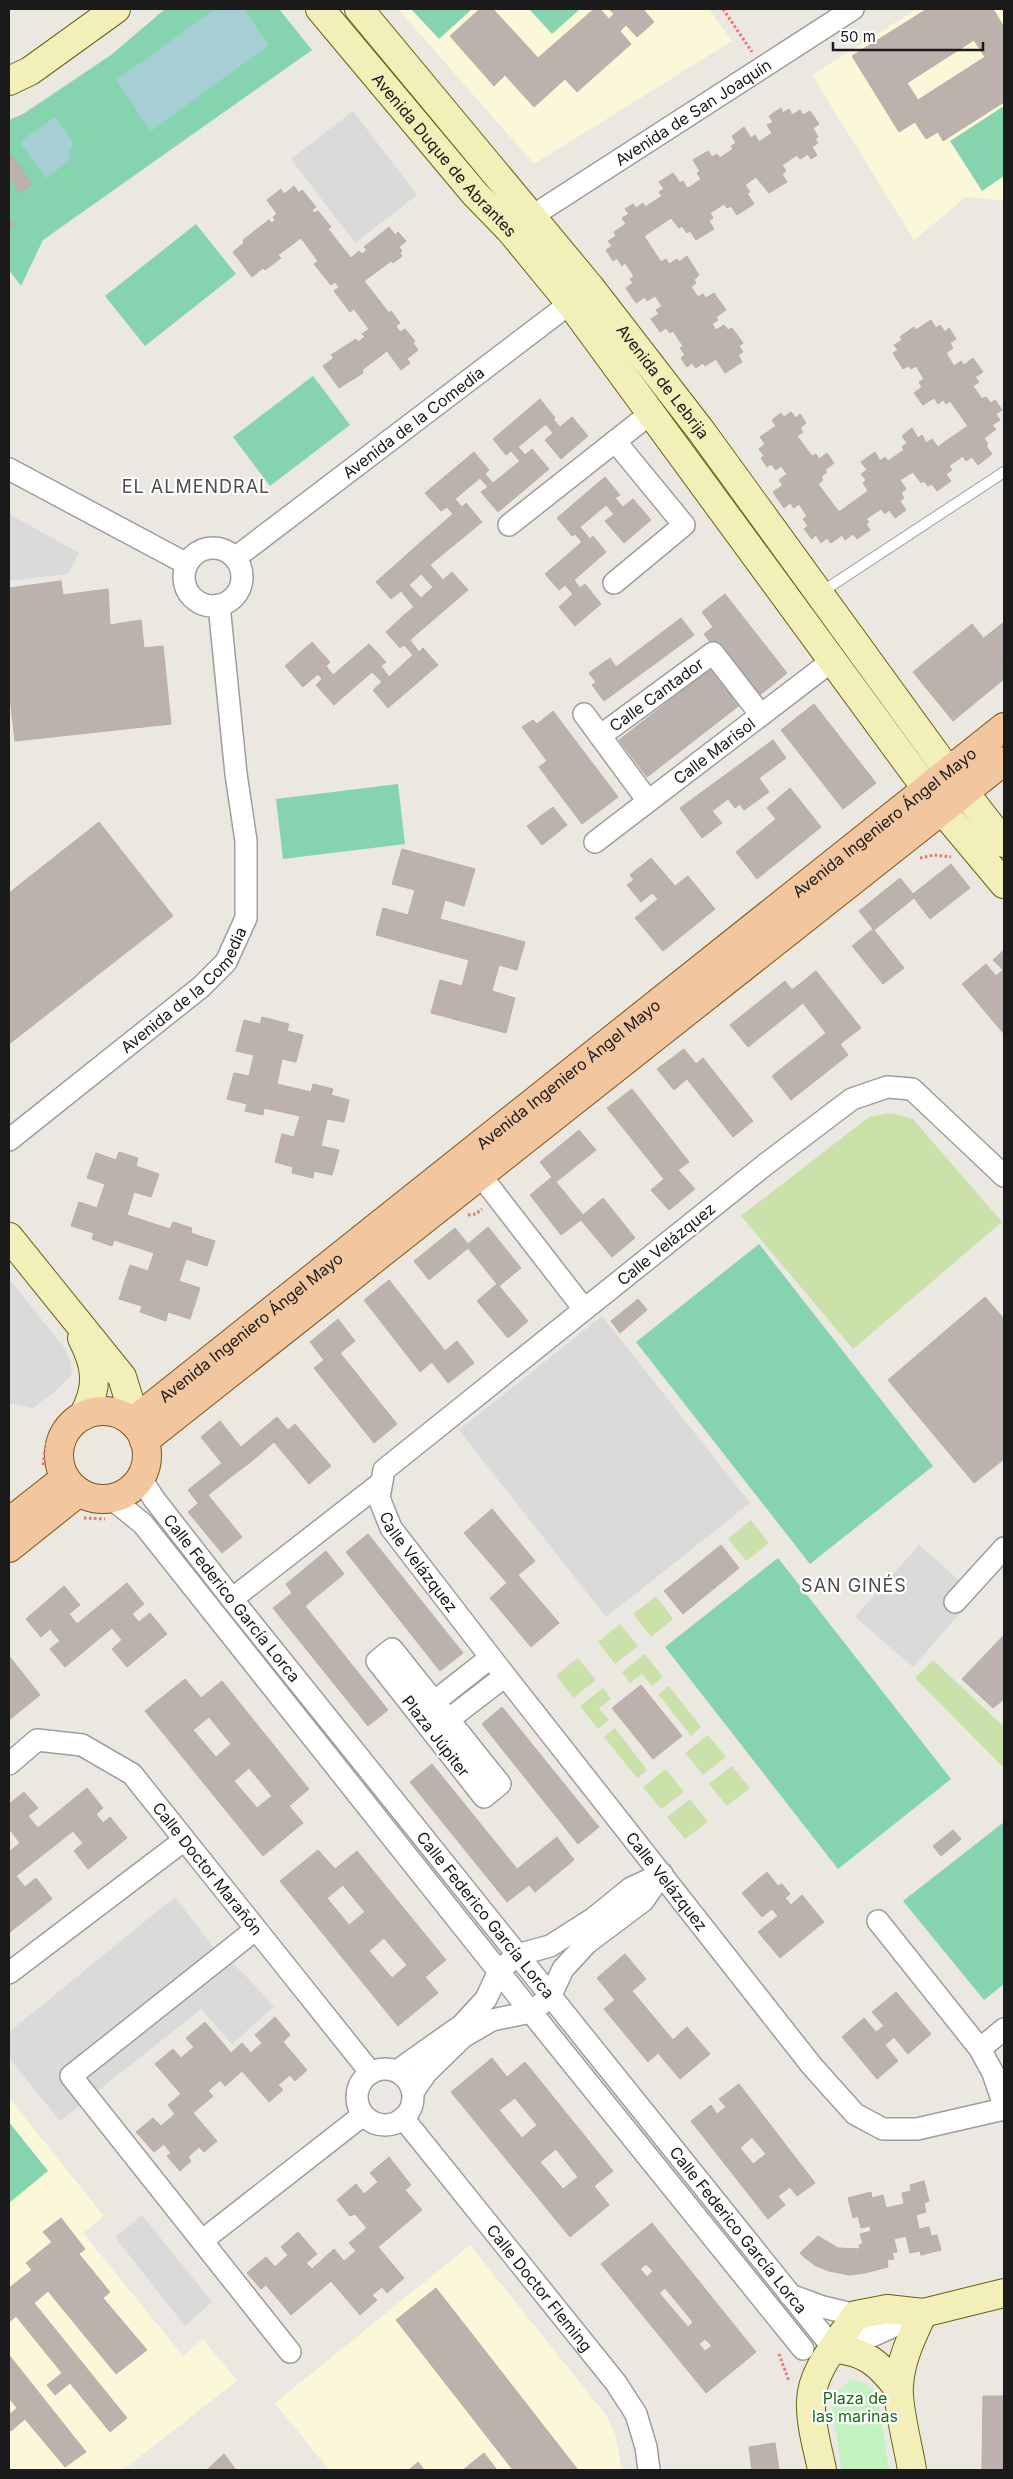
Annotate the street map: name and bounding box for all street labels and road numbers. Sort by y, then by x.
street label: Avenida de San Joaquín [611,55,775,170]
street label: Avenida Duque de Abrantes [368,69,521,241]
street label: Avenida de Lebrija [613,320,714,443]
street label: Avenida de la Comedia [338,362,488,483]
street label: Calle Cantador [605,653,708,736]
street label: Calle Marisol [669,713,759,789]
street label: Avenida Ingeniero Ángel Mayo [788,743,980,902]
street label: Avenida de la Comedia [117,924,251,1057]
street label: Avenida Ingeniero Ángel Mayo [472,995,664,1154]
street label: Calle Velázquez [613,1198,719,1290]
street label: Avenida Ingeniero Ángel Mayo [155,1248,347,1407]
street label: Calle Velázquez [375,1509,462,1616]
street label: Calle Federico García Lorca [159,1510,305,1686]
street label: Plaza Júpiter [398,1691,474,1781]
street label: Calle Doctor Marañón [148,1798,267,1939]
street label: Calle Federico García Lorca [412,1827,559,2003]
street label: Calle Velázquez [622,1828,712,1935]
street label: Calle Federico García Lorca [665,2142,812,2318]
street label: Calle Doctor Fleming [482,2220,597,2356]

